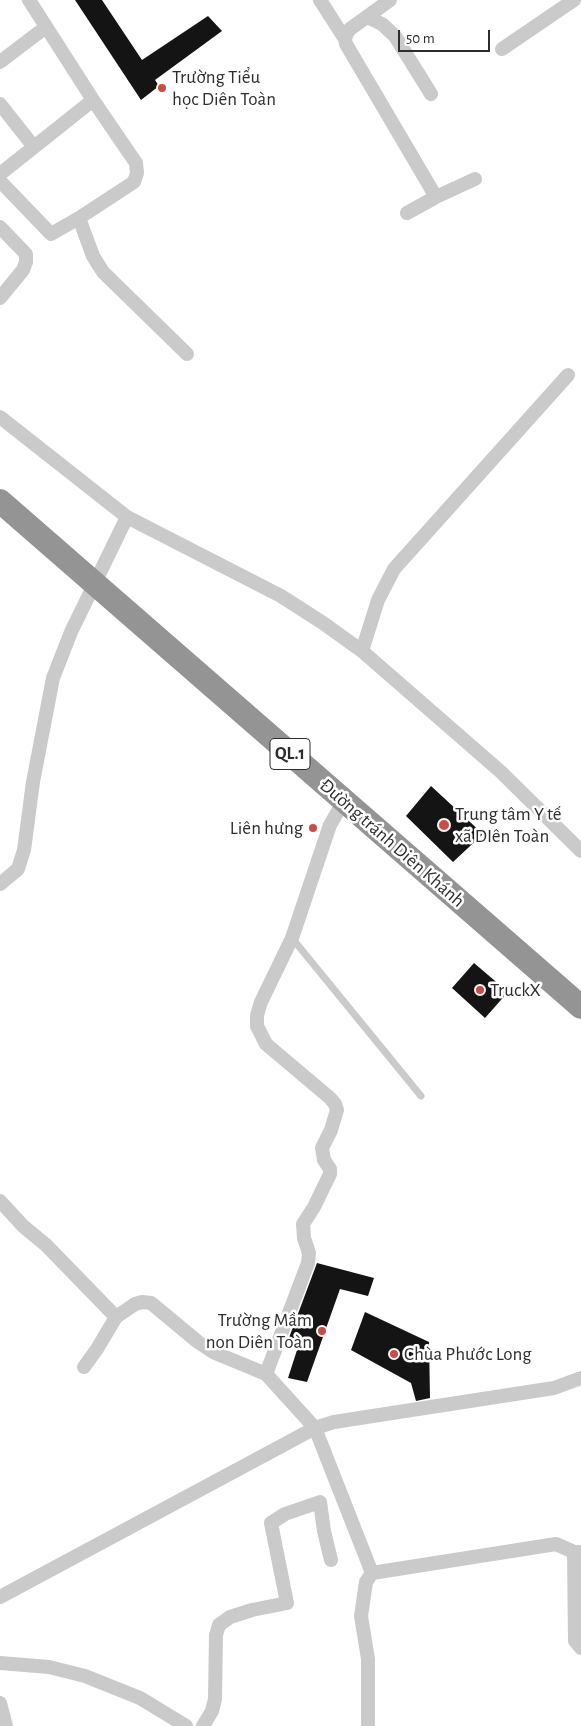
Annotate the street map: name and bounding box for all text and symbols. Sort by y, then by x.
scale bar [401,20,494,52]
text: 50 m [406,31,435,46]
place label: Trường Tiểu học Diên Toàn [172,66,276,110]
marker: Trường Tiểu học Diên Toàn [156,82,168,94]
road number: QL.1 [270,739,310,770]
street label: Đường tránh Diên Khánh [315,774,469,912]
place label: Trung tâm Y tế xã DIên Toàn [455,803,562,847]
place label: Liên hưng [230,817,303,839]
marker: Trung tâm Y tế xã DIên Toàn [437,818,451,832]
marker: Liên hưng [307,822,319,834]
place label: TruckX [490,979,541,1001]
marker: TruckX [474,984,486,996]
place label: Trường Mầm non Diên Toàn [206,1309,312,1353]
marker: Trường Mầm non Diên Toàn [316,1325,328,1337]
place label: Chùa Phước Long [404,1343,531,1365]
marker: Chùa Phước Long [388,1348,400,1360]

